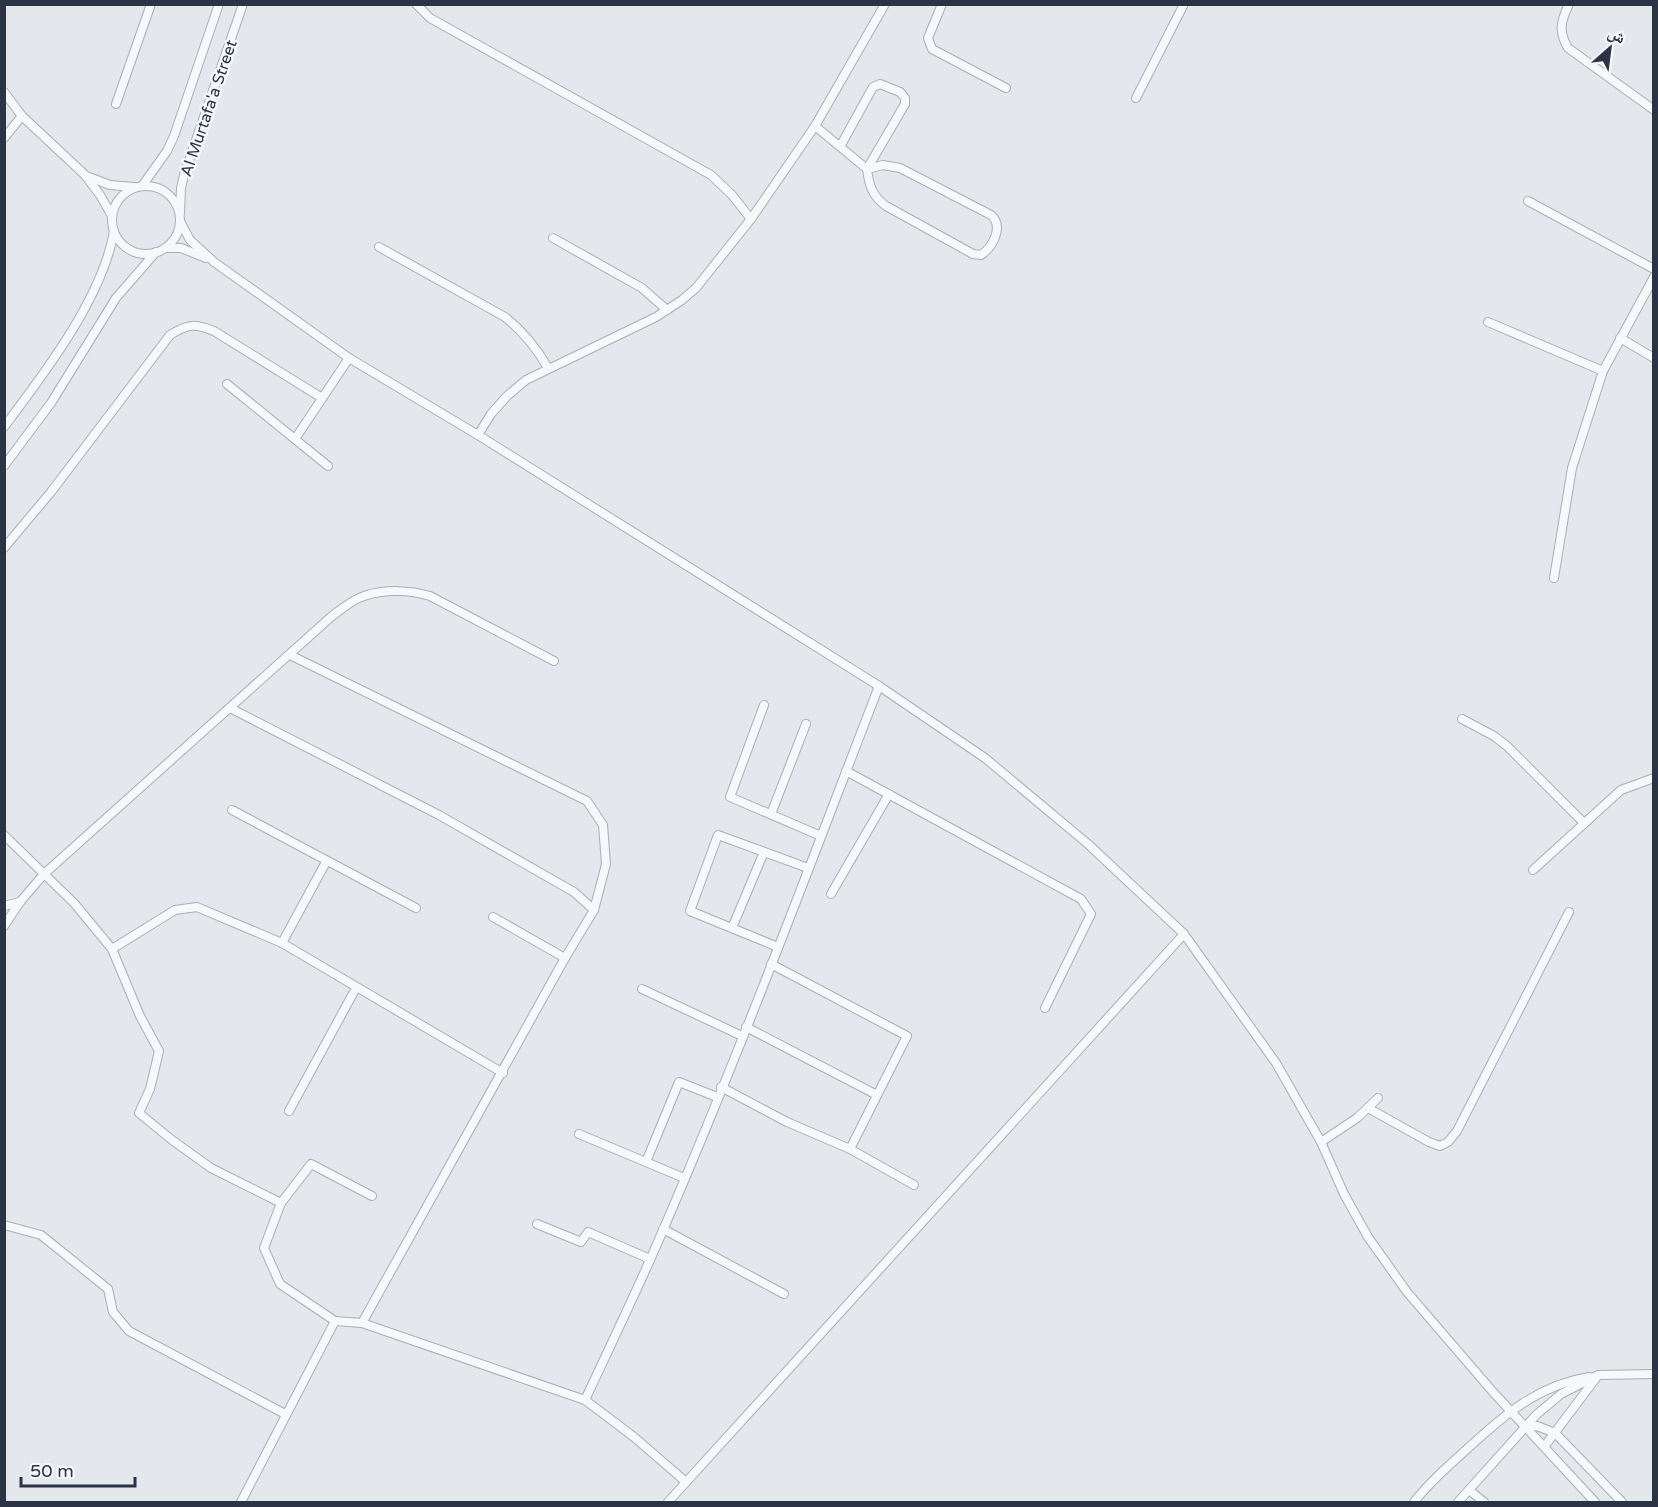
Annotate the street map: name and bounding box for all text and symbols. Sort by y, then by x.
north arrow [1580,18,1640,78]
text: ش [1604,23,1629,48]
street label: Al Murtafa'a Street [176,37,242,179]
scale bar [21,1450,135,1488]
text: 50 m [30,1460,74,1482]

